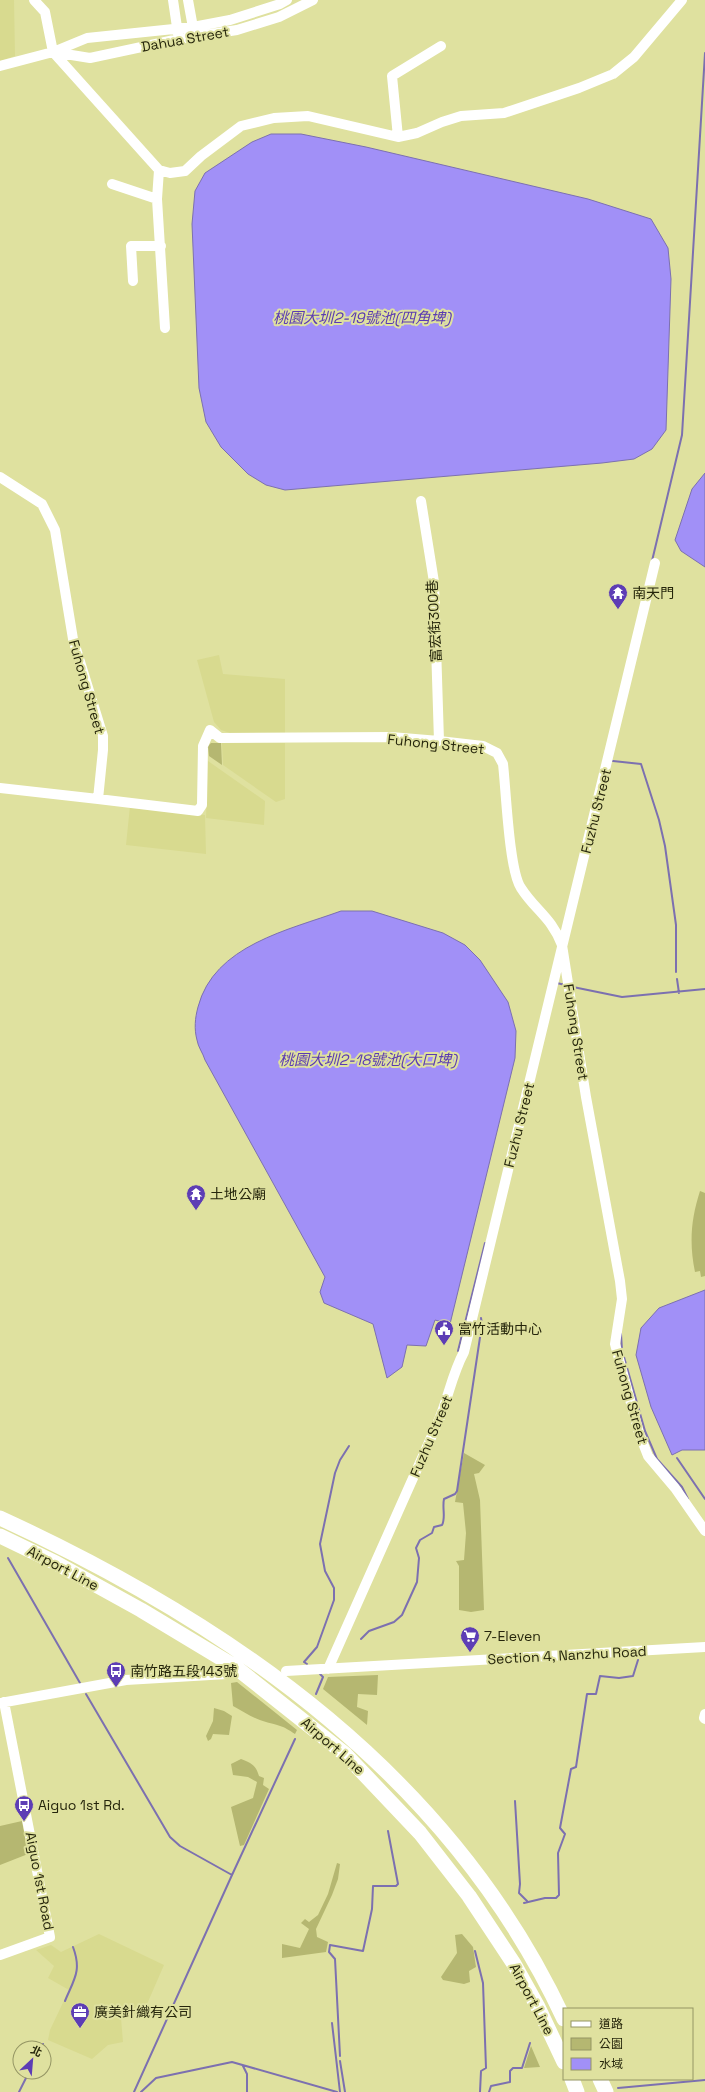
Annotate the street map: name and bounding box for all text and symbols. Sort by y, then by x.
street label: Dahua Street [140,22,230,56]
water label: 桃園大圳2-19號池(四角埤) [273,308,452,327]
street label: 富宏街300巷 [423,579,445,663]
temple icon: 南天門 [607,582,629,610]
place label: 南天門 [632,584,674,602]
street label: Fuhong Street [65,638,109,736]
street label: Fuhong Street [387,730,485,758]
street label: Fuzhu Street [577,767,615,855]
street label: Fuhong Street [559,983,593,1081]
water label: 桃園大圳2-18號池(大口埤) [279,1050,458,1069]
street label: Fuzhu Street [500,1081,538,1169]
temple icon: 土地公廟 [185,1183,207,1211]
place label: 土地公廟 [210,1185,266,1203]
public building icon: 富竹活動中心 [433,1318,455,1346]
place label: 富竹活動中心 [458,1320,542,1338]
street label: Fuhong Street [608,1348,652,1446]
street label: Fuzhu Street [406,1393,456,1479]
street label: Airport Line [24,1542,102,1594]
supermarket icon: 7-Eleven [459,1625,481,1653]
place label: 7-Eleven [484,1627,541,1645]
street label: Section 4, Nanzhu Road [487,1642,647,1668]
bus stop icon: 南竹路五段143號 [105,1660,127,1688]
place label: 南竹路五段143號 [130,1662,237,1680]
street label: Airport Line [297,1713,369,1779]
bus stop icon: Aiguo 1st Rd. [13,1794,35,1822]
place label: Aiguo 1st Rd. [38,1796,125,1814]
street label: Aiguo 1st Road [22,1830,58,1932]
street label: Airport Line [506,1960,558,2038]
office icon: 廣美針織有公司 [69,2001,91,2029]
place label: 廣美針織有公司 [94,2003,192,2021]
legend [563,2008,693,2080]
text: 道路 [599,2016,623,2032]
text: 公園 [599,2036,623,2052]
north arrow [12,2040,52,2080]
text: 北 [28,2042,44,2060]
text: 水域 [599,2056,623,2072]

